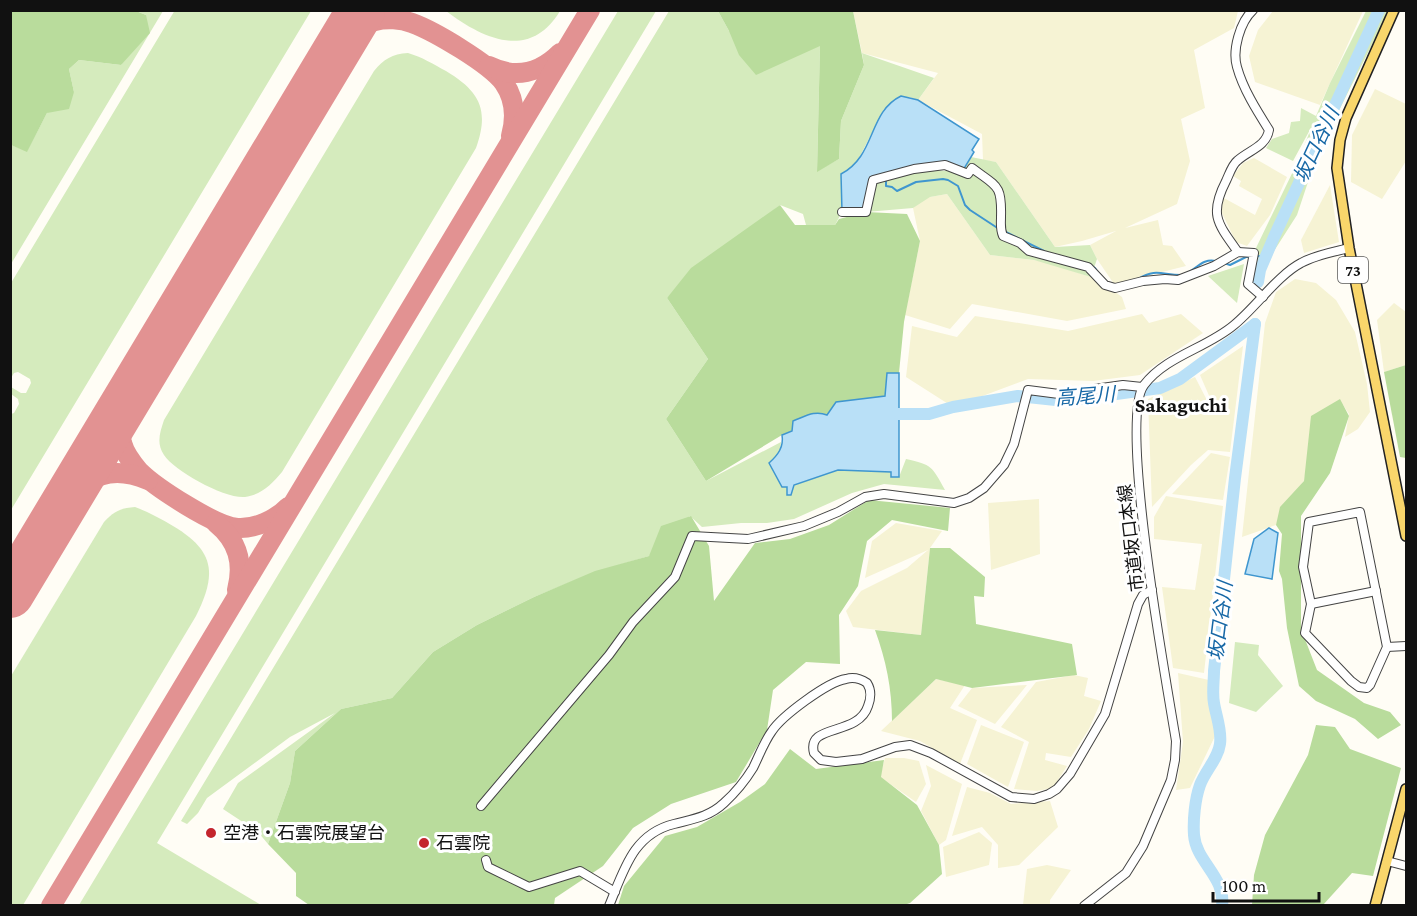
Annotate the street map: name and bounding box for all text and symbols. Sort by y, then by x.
water label: 坂口谷川 [1289,102,1344,186]
road number: 73 [1338,257,1368,283]
water label: 高尾川 [1054,383,1118,409]
district label: Sakaguchi [1135,393,1227,417]
street label: 市道坂口本線 [1114,483,1148,593]
water label: 坂口谷川 [1204,578,1236,662]
place label: 空港・石雲院展望台 [223,823,385,843]
marker: 空港・石雲院展望台 [204,826,218,840]
place label: 石雲院 [436,833,490,853]
marker: 石雲院 [417,836,431,850]
scale bar [1213,865,1320,903]
text: 100 m [1222,876,1267,896]

